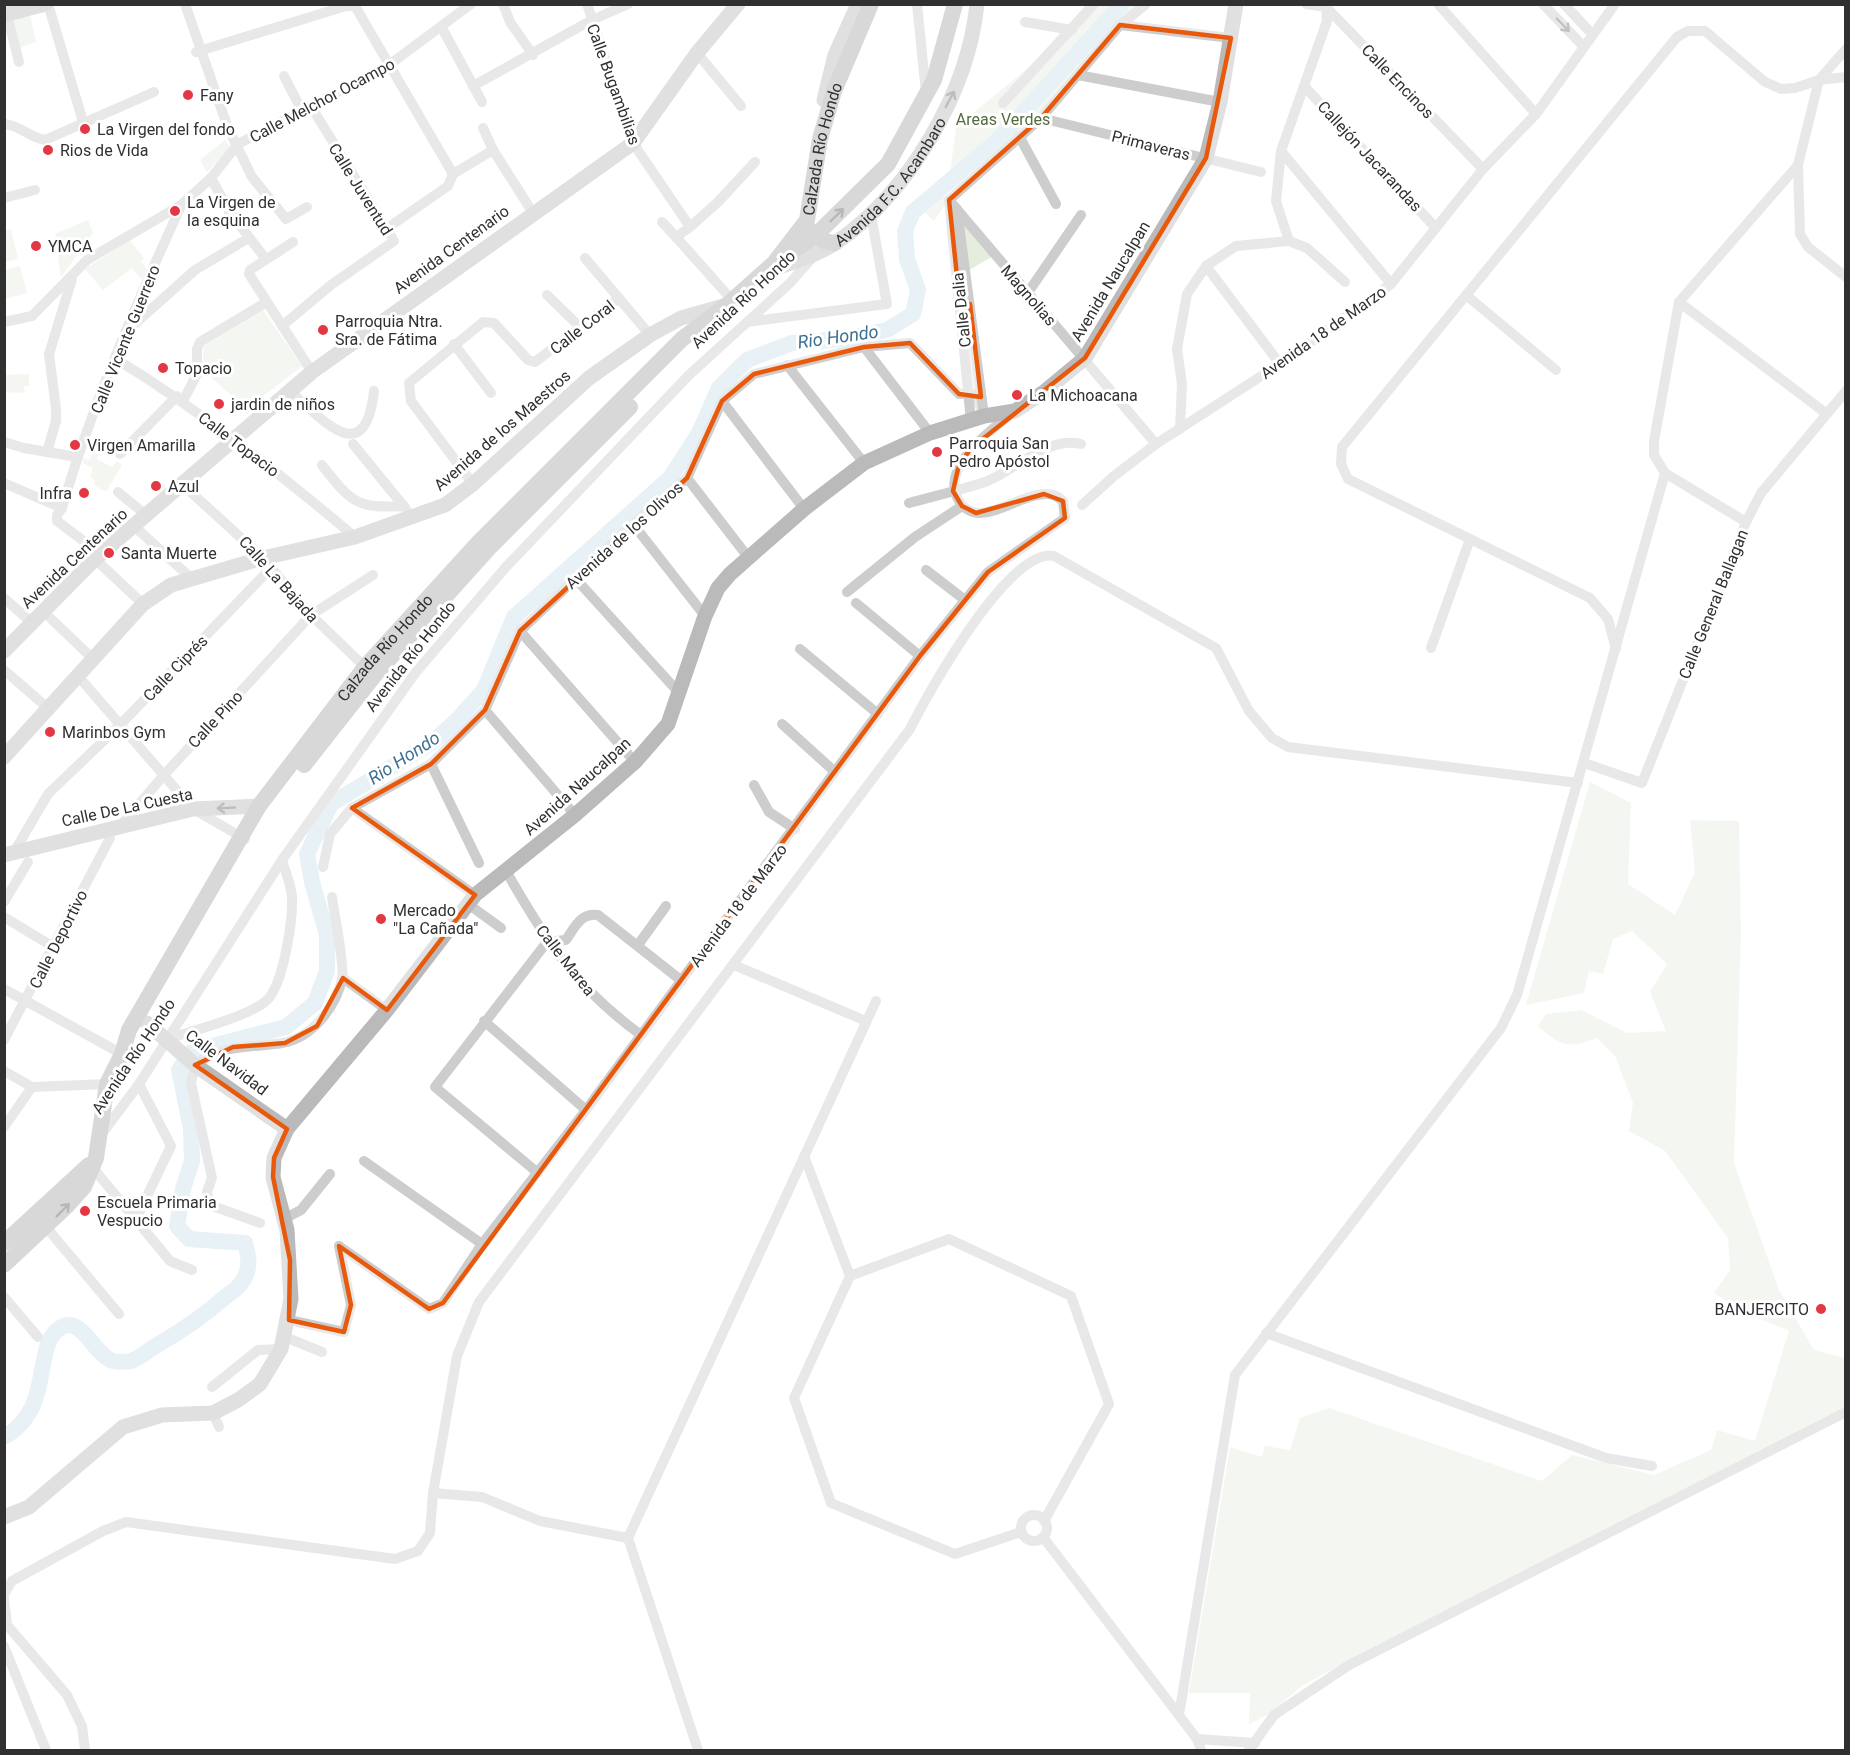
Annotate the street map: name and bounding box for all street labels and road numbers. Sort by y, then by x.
street label: Calle Bugambilias [583,21,644,147]
street label: Calle Encinos [1358,40,1438,122]
street label: Calle Melchor Ocampo [246,54,398,147]
street label: Calzada Río Hondo [799,80,847,217]
street label: Callejón Jacarandas [1313,97,1426,216]
street label: Avenida F.C. Acambaro [831,114,950,251]
street label: Primaveras [1110,127,1192,164]
street label: Calle Juventud [325,140,396,239]
street label: Avenida Centenario [390,201,513,298]
street label: Avenida Naucalpan [1067,218,1154,345]
street label: Avenida Río Hondo [687,246,799,352]
street label: Magnolias [997,261,1060,330]
street label: Calle Vicente Guerrero [87,262,164,416]
street label: Calle Dalia [948,272,975,348]
street label: Avenida 18 de Marzo [1257,282,1390,383]
street label: Calle Coral [546,296,618,358]
street label: Avenida de los Maestros [430,366,574,495]
street label: Calle Topacio [195,408,283,481]
street label: Avenida de los Olivos [562,478,687,593]
street label: Avenida Centenario [17,504,131,612]
street label: Calle General Ballagan [1675,527,1752,682]
street label: Calle La Bajada [235,532,322,626]
street label: Calzada Río Hondo [333,590,437,705]
street label: Avenida Río Hondo [361,597,459,715]
street label: Calle Ciprés [139,631,212,705]
street label: Calle Pino [184,687,247,752]
street label: Avenida Naucalpan [520,733,635,839]
street label: Calle De La Cuesta [60,784,194,831]
street label: Avenida 18 de Marzo [686,840,791,971]
street label: Calle Deportivo [25,887,91,992]
street label: Calle Marea [532,921,599,999]
street label: Avenida Río Hondo [88,995,179,1118]
street label: Calle Navidad [182,1025,271,1099]

